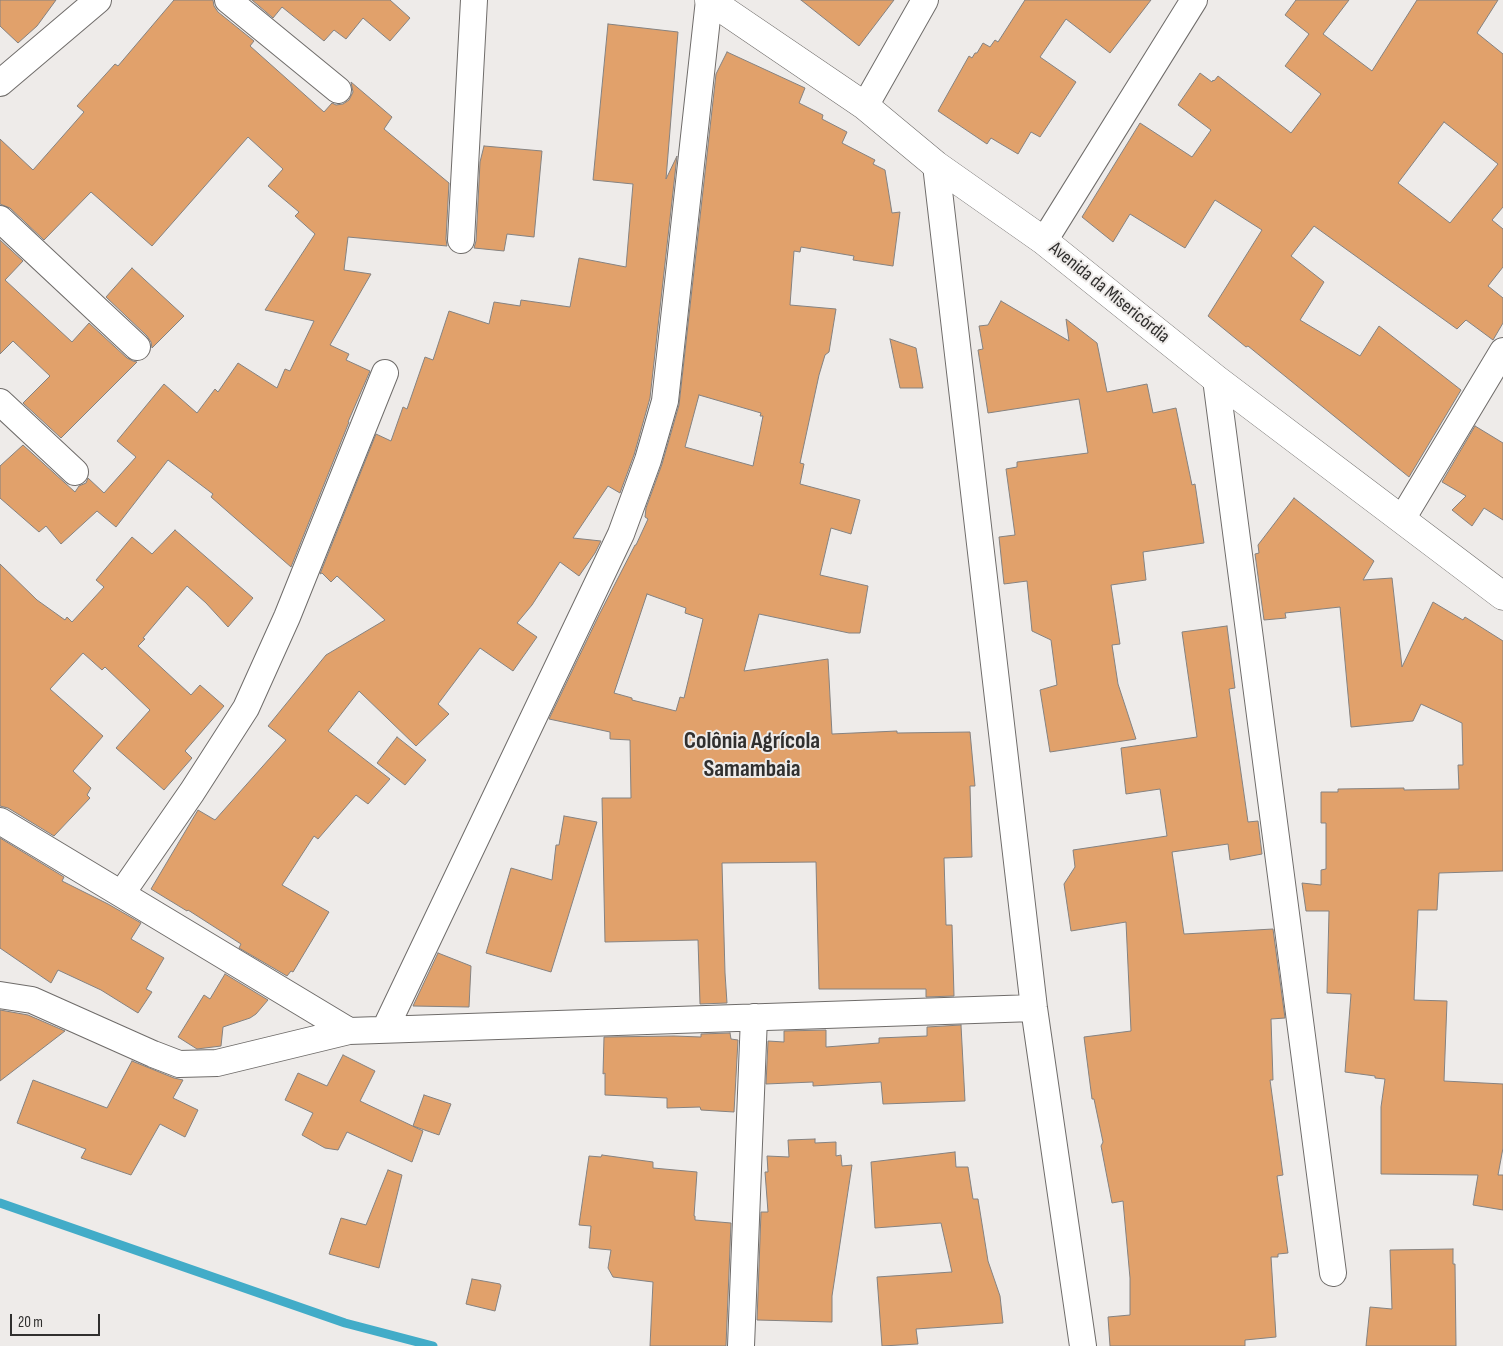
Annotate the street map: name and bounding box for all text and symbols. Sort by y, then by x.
street label: Avenida da Misericórdia [1044,237,1174,349]
district label: Colônia Agrícola Samambaia [684,728,820,784]
scale bar [12,1304,102,1336]
text: 20 m [18,1313,43,1332]

